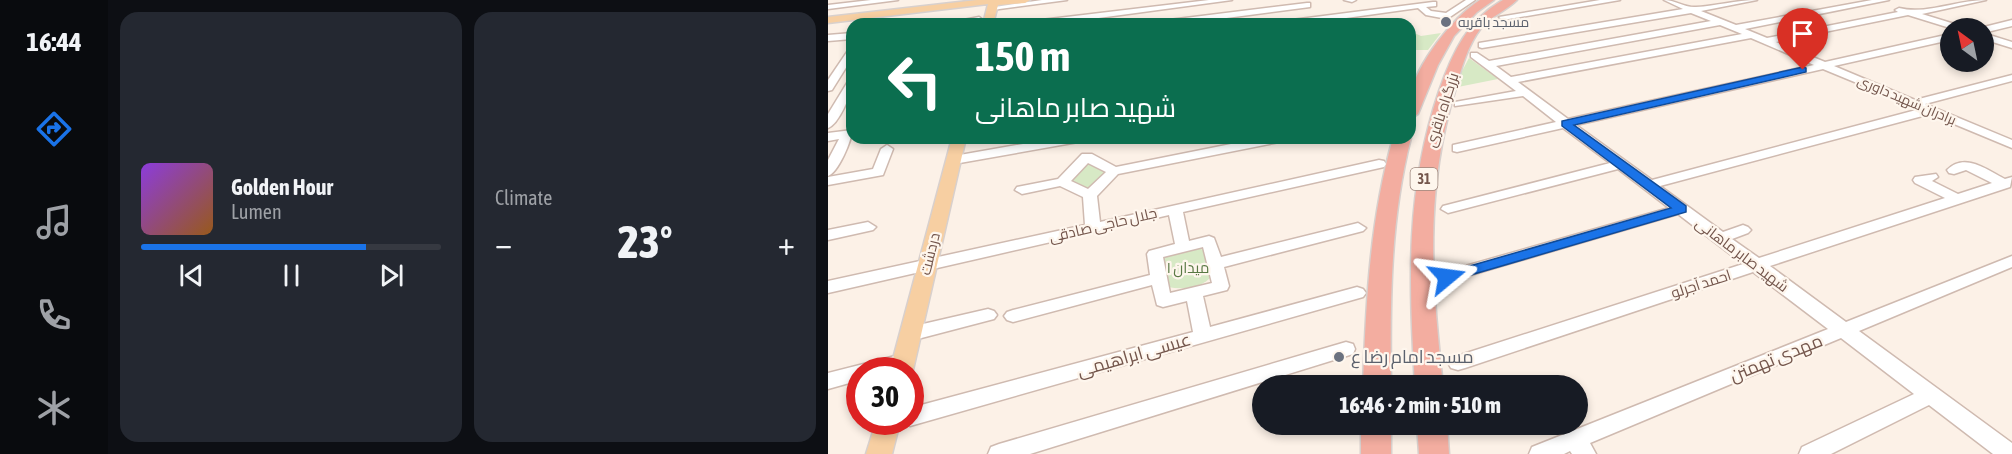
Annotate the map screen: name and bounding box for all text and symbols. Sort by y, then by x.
pin [1777,8,1828,70]
place label: مسجد باقریه [1458,14,1529,30]
marker: مسجد باقریه [1439,15,1453,29]
icon: arrive [1786,17,1819,50]
north arrow [1940,18,1994,72]
map controls [1940,18,1994,72]
text: 16:44 [26,26,82,57]
text: 150 m [975,32,1070,80]
icon: left [876,42,954,120]
street label: بزرگراه باقری [1421,70,1463,150]
street label: برادران شهید داوری [1855,72,1959,128]
text: شهید صابر ماهانی [975,92,1176,123]
icon: directions [33,108,75,150]
road number: 31 [1410,168,1438,190]
text: Golden Hour [231,174,333,200]
text: Climate [495,186,552,209]
text: Lumen [231,200,282,223]
icon: music [33,201,75,243]
street label: جلال حاجی صادقی [1047,204,1159,247]
street label: شهید صابر ماهانی [1691,214,1792,297]
text: 23° [618,216,672,268]
text: − [495,224,512,262]
text: + [778,224,795,262]
street label: دردشت [916,231,944,277]
position arrow [1415,245,1479,309]
icon: previous [175,259,208,292]
icon: pause [275,259,308,292]
icon: next [375,259,408,292]
park label: میدان ۱ [1167,259,1209,278]
street label: احمد آجرلو [1669,266,1733,302]
icon: phone [33,294,75,336]
street label: عیسی ابراهیمی [1075,328,1193,382]
street label: مهدی تهمتن [1726,329,1826,387]
place label: مسجد امام رضا ع [1351,346,1474,369]
marker: مسجد امام رضا ع [1332,350,1346,364]
speed limit sign: 30 [846,357,924,435]
icon: climate [33,387,75,429]
text: 16:46 · 2 min · 510 m [1339,392,1501,418]

